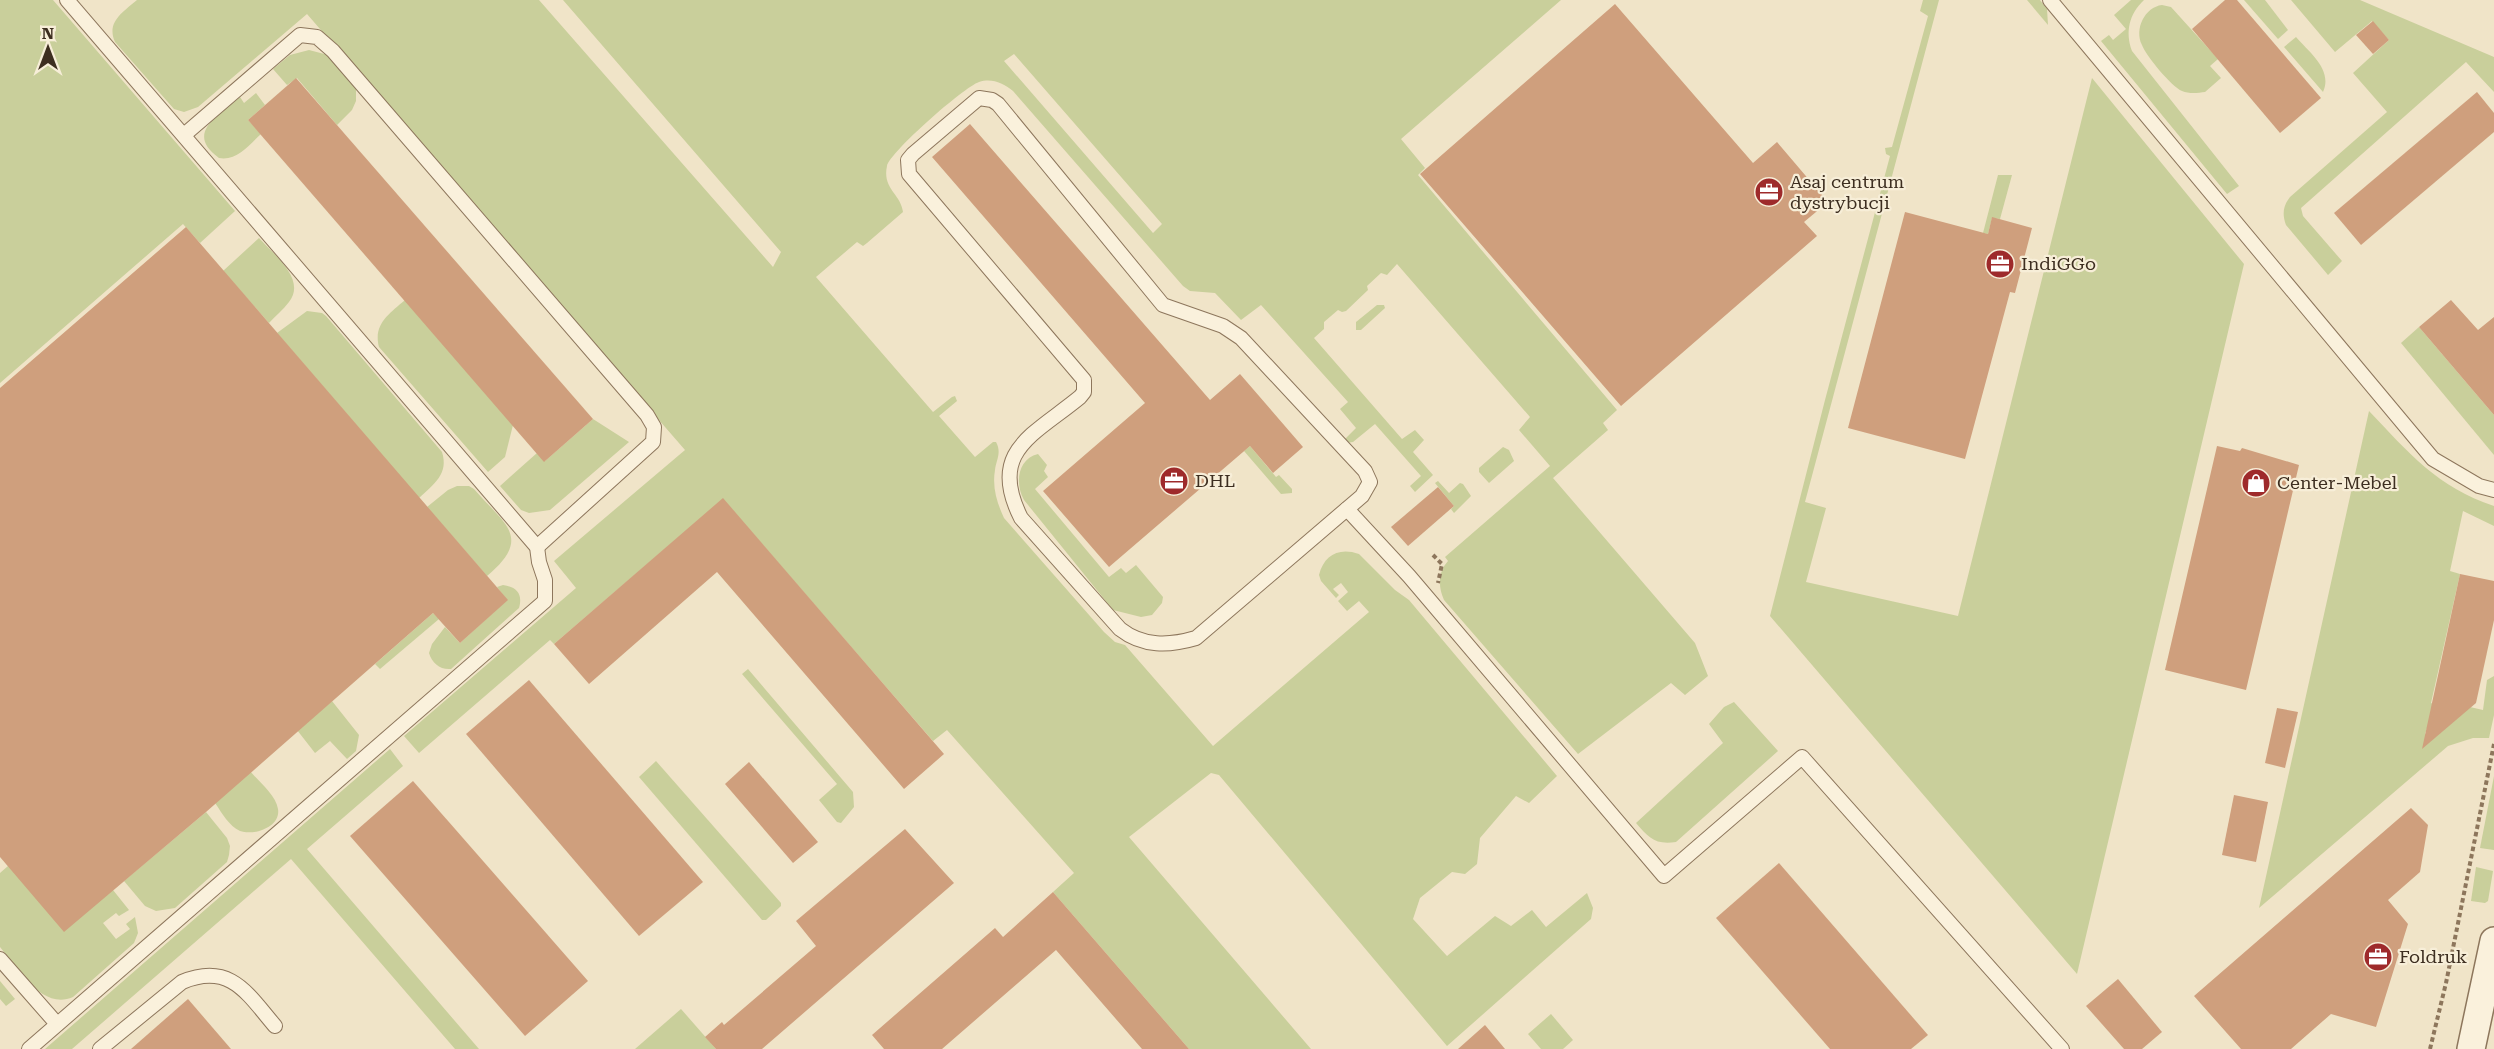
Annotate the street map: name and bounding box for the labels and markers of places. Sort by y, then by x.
place label: Asaj centrum dystrybucji [1790,171,1904,213]
office icon: Asaj centrum dystrybucji [1753,176,1785,208]
office icon: IndiGGo [1984,248,2016,280]
place label: IndiGGo [2021,253,2096,274]
office icon: DHL [1158,465,1190,497]
shop icon: Center-Mebel [2240,467,2272,499]
place label: DHL [1195,470,1235,491]
place label: Center-Mebel [2277,472,2397,493]
office icon: Foldruk [2362,941,2394,973]
place label: Foldruk [2399,946,2467,967]

